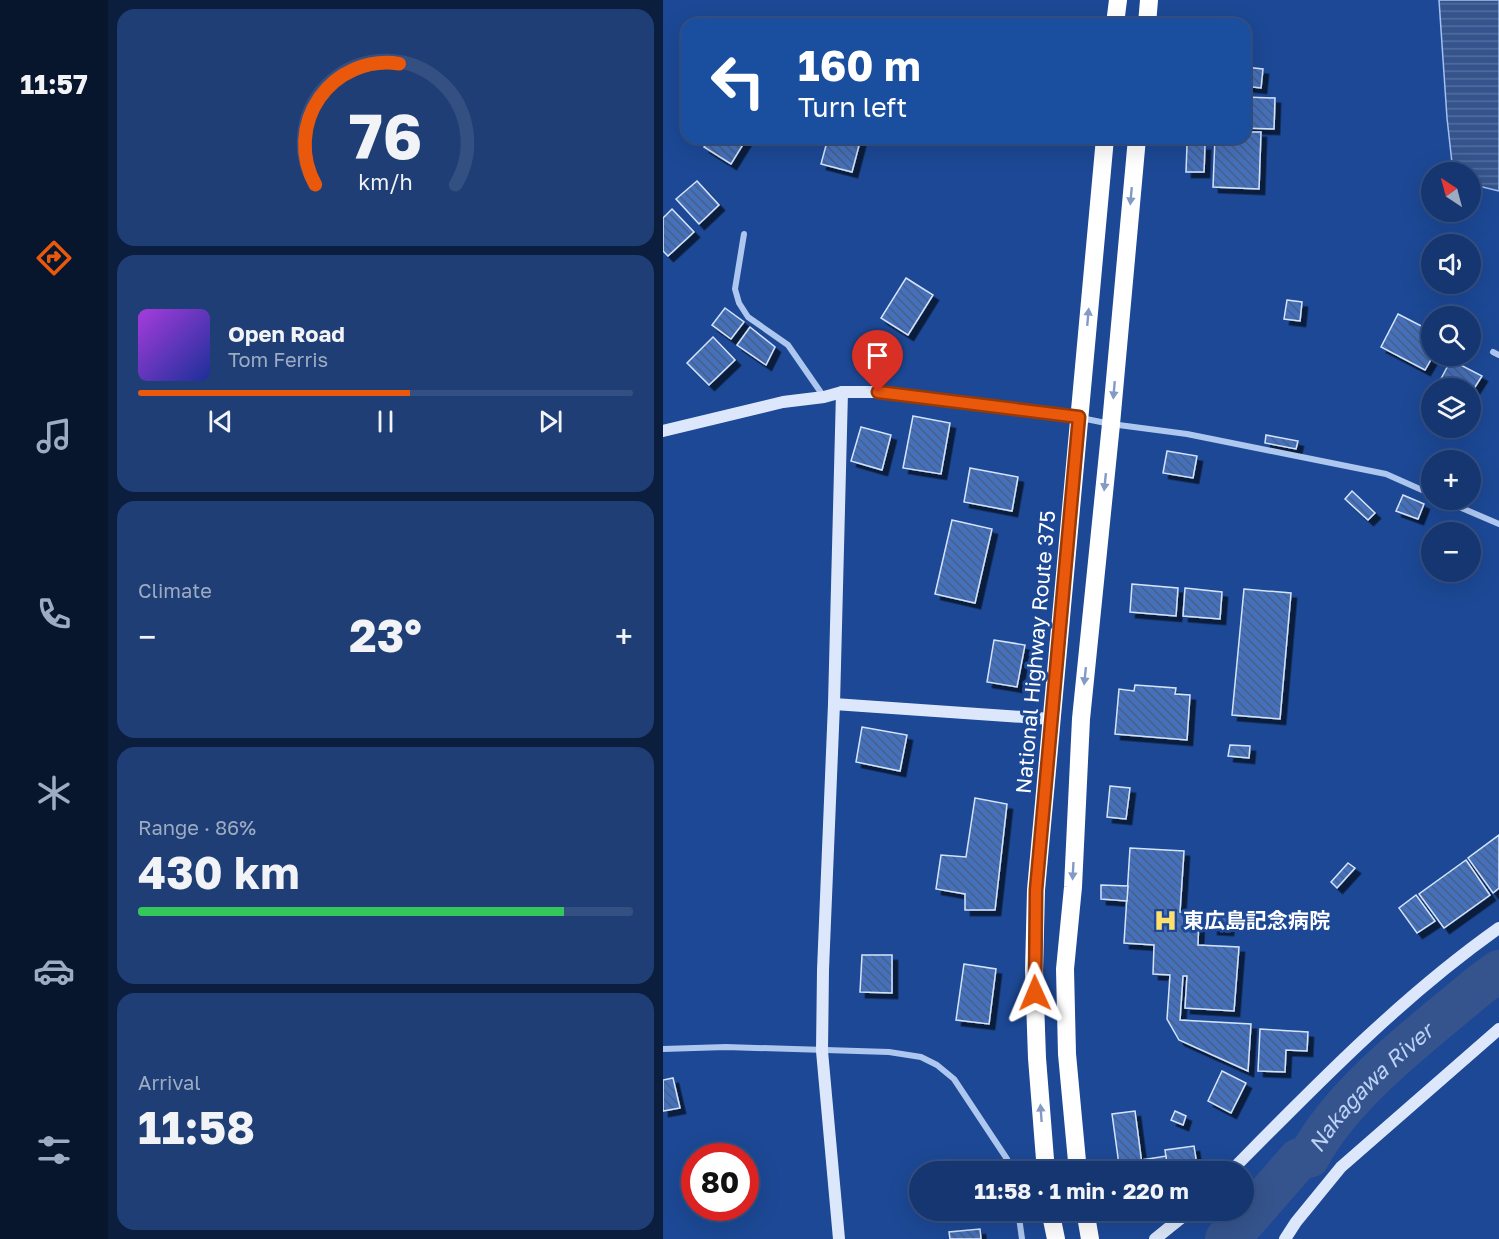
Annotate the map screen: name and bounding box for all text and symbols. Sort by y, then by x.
text: 160 m [798,40,921,90]
icon: left [699,42,777,120]
text: 11:57 [20,68,88,100]
text: Turn left [798,91,907,123]
text: 76 [349,98,422,173]
north arrow [1421,162,1481,222]
map controls [1421,162,1481,582]
text: km/h [358,169,413,195]
one-way arrow [1126,187,1136,206]
button: sound [1421,234,1481,294]
icon: directions [33,237,75,279]
button: search [1421,306,1481,366]
one-way arrow [1083,308,1093,327]
text: Open Road [228,320,345,347]
pin [852,330,903,392]
icon: arrive [861,339,894,372]
text: Tom Ferris [228,347,328,371]
button: layers [1421,378,1481,438]
one-way arrow [1109,381,1119,400]
icon: previous [204,405,237,438]
icon: pause [369,405,402,438]
icon: next [534,405,567,438]
icon: music [33,415,75,457]
button: + [1421,450,1481,510]
one-way arrow [1100,473,1110,492]
street label: National Highway Route 375 [1010,509,1060,795]
button: − [1421,522,1481,582]
text: Climate [138,578,212,602]
icon: phone [33,593,75,635]
text: 23° [349,608,422,662]
text: − [138,617,156,656]
text: + [615,617,633,656]
one-way arrow [1080,667,1090,686]
icon: climate [33,772,75,814]
text: Range · 86% [138,815,256,839]
text: 430 km [138,845,300,899]
one-way arrow [1069,861,1078,880]
hospital icon: 東広島記念病院 [1152,907,1178,933]
place label: 東広島記念病院 [1183,907,1330,933]
icon: car [33,950,75,992]
position arrow [1003,961,1067,1025]
water label: Nakagawa River [1302,1015,1440,1156]
text: Arrival [138,1070,201,1094]
text: 11:58 [138,1100,255,1154]
one-way arrow [1037,1104,1046,1123]
icon: filters [33,1129,75,1171]
speed limit sign: 80 [681,1143,759,1221]
text: 11:58 · 1 min · 220 m [974,1177,1189,1204]

